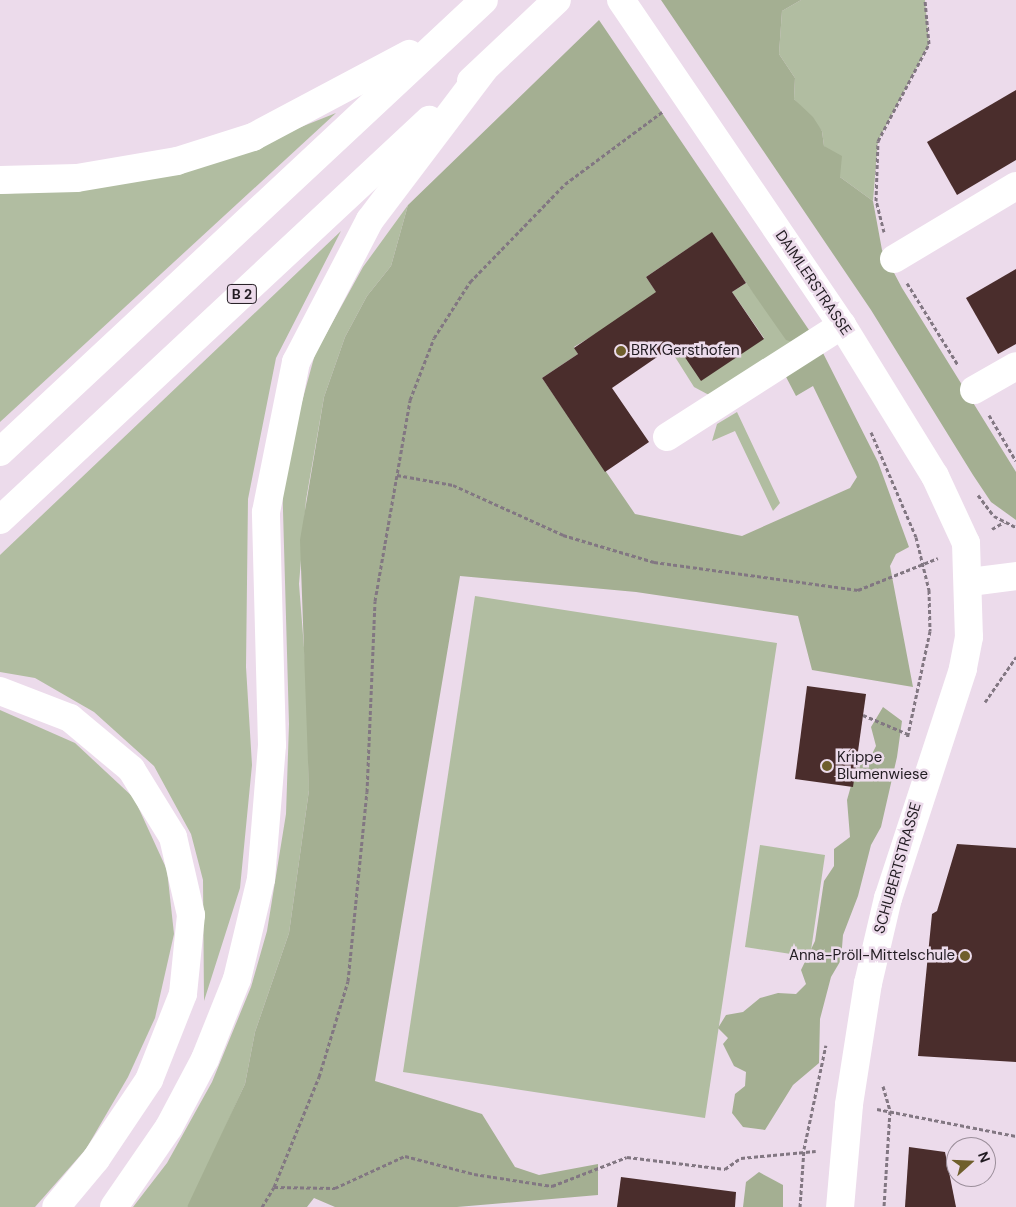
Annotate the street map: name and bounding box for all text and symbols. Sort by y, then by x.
street label: DAIMLERSTRASSE [771,227,855,339]
road number: B 2 [226,282,258,306]
place label: BRK Gersthofen [631,342,740,360]
marker: BRK Gersthofen [615,345,627,357]
place label: Krippe Blumenwiese [837,748,928,783]
marker: Krippe Blumenwiese [821,760,833,772]
street label: SCHUBERTSTRASSE [871,800,925,936]
place label: Anna-Pröll-Mittelschule [789,947,955,965]
marker: Anna-Pröll-Mittelschule [959,950,971,962]
north arrow [946,1137,996,1187]
text: N [974,1149,994,1165]

